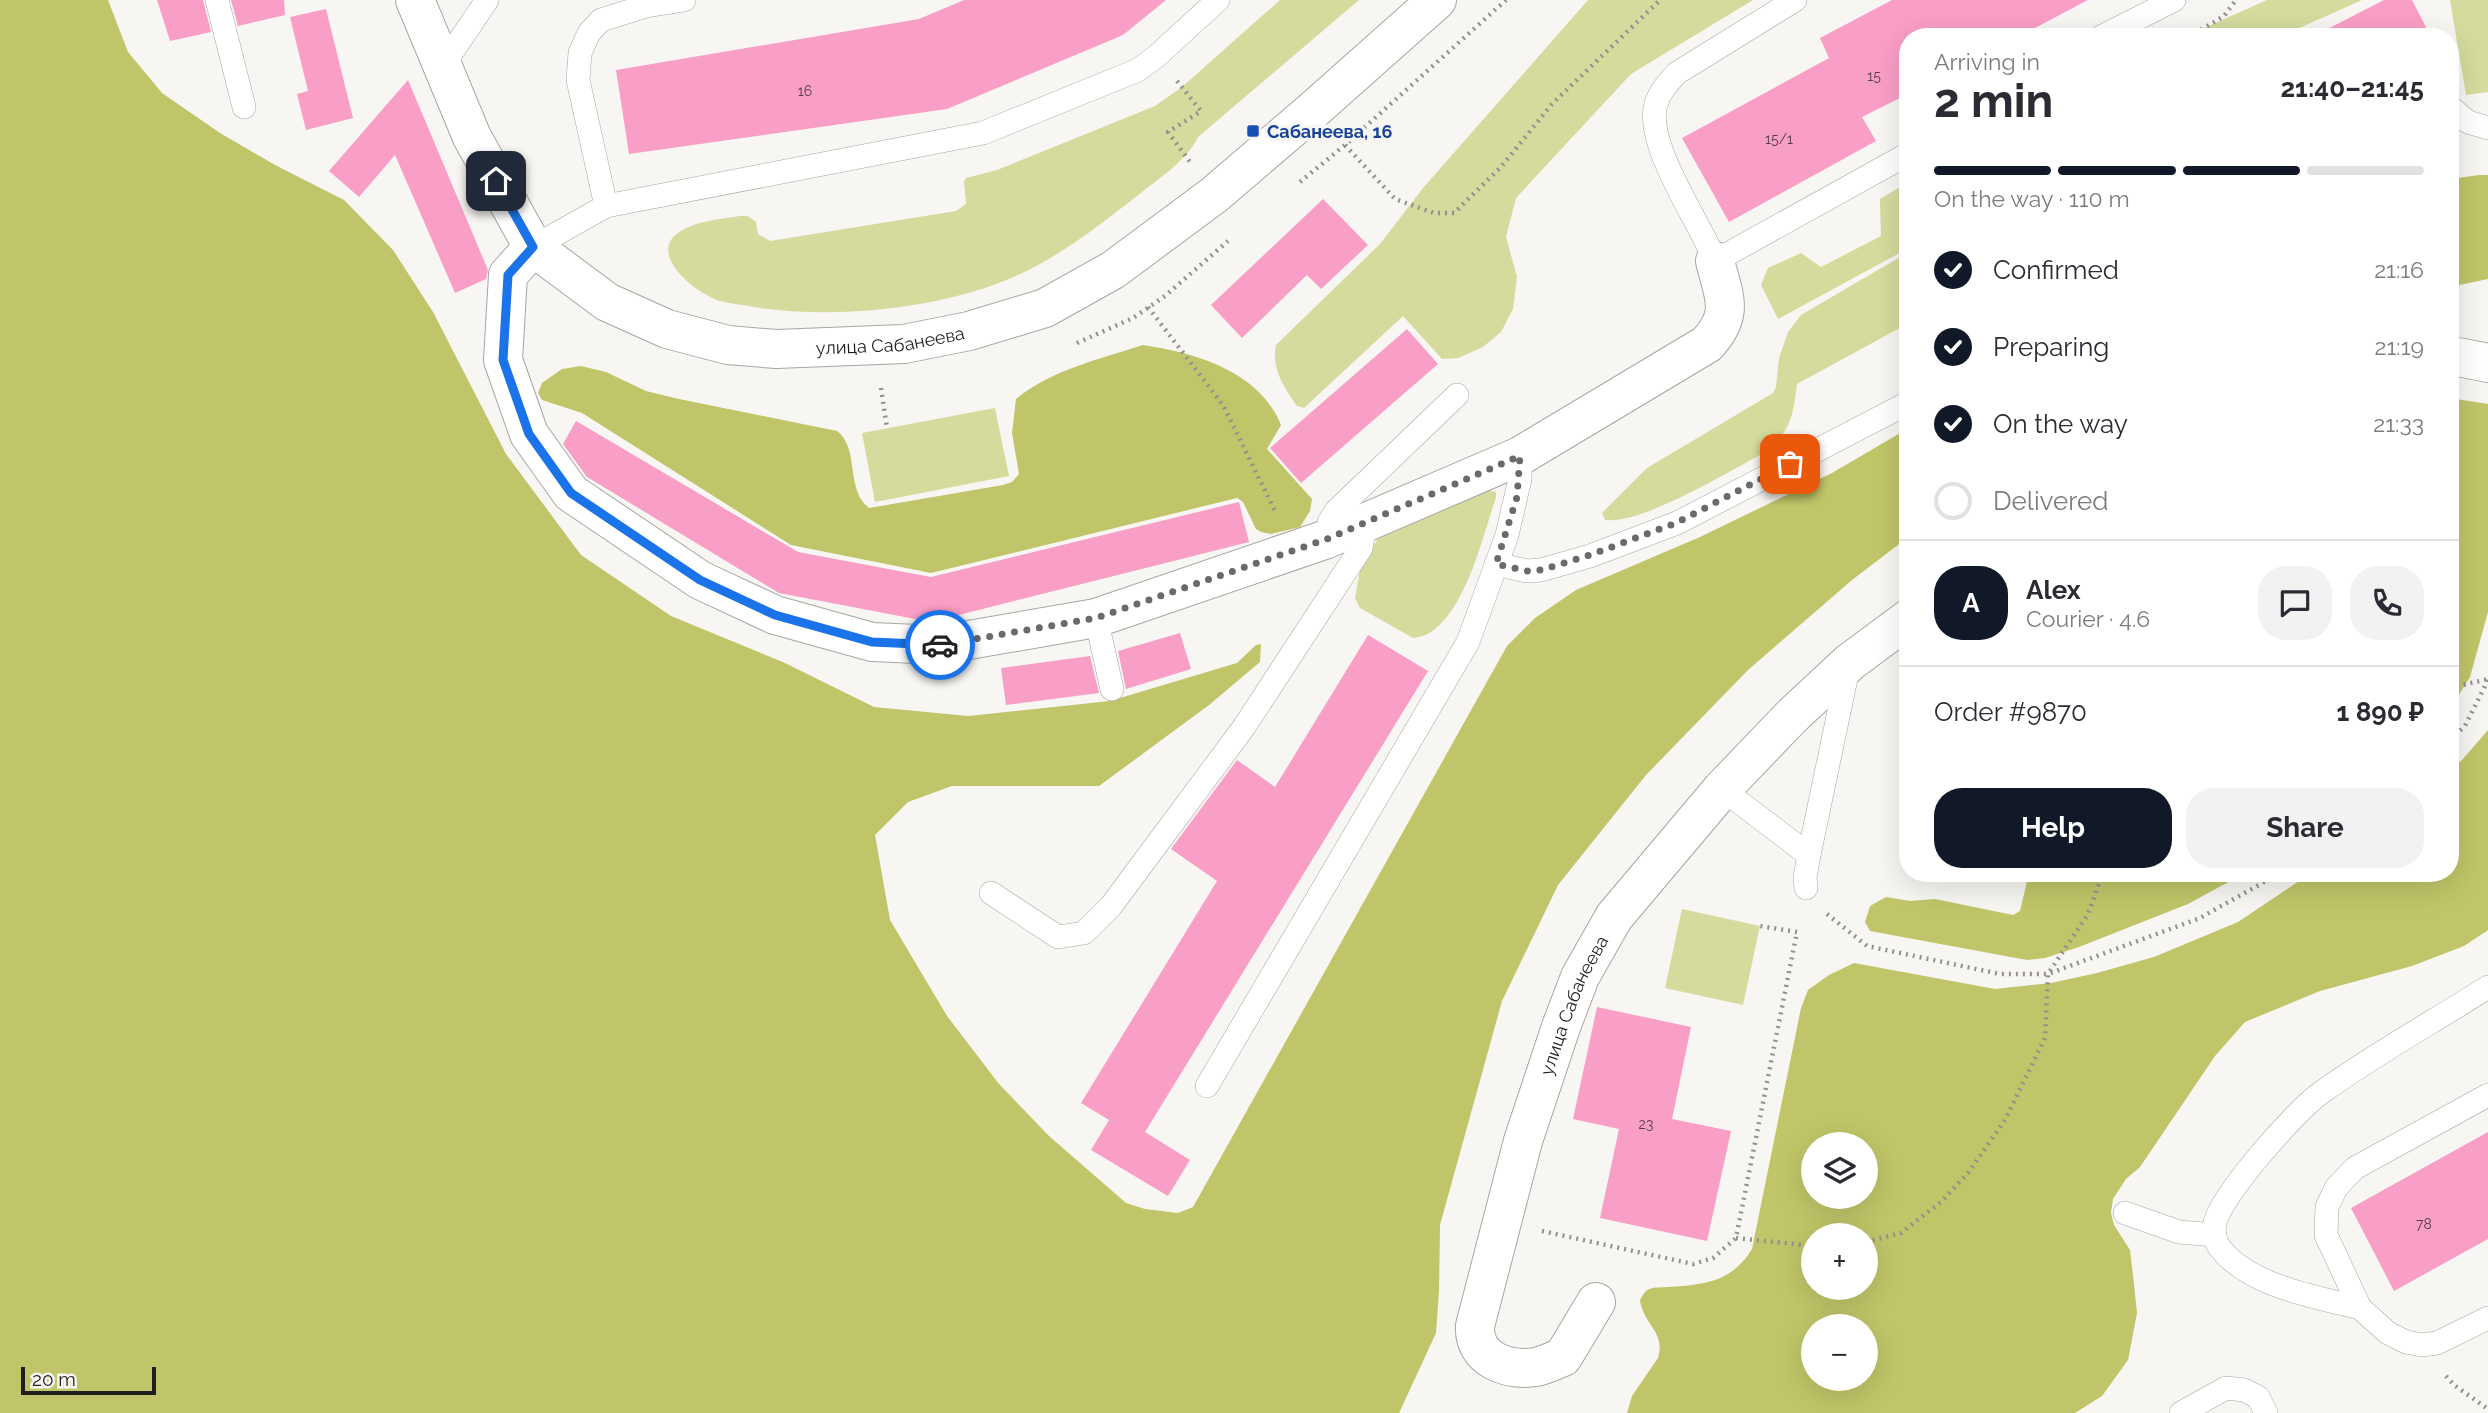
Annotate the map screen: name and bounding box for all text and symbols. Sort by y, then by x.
text: Arriving in [1934,48,2040,75]
house number: 15 [1867,68,1881,84]
text: 21:40–21:45 [2280,73,2424,103]
text: 2 min [1934,74,2053,128]
house number: 16 [798,83,812,99]
place label: Сабанеева, 16 [1267,121,1393,142]
marker: Сабанеева, 16 [1245,123,1261,139]
house number: 15/1 [1765,131,1793,147]
pin [466,151,526,211]
icon: home [477,162,515,200]
text: On the way · 110 m [1934,185,2130,212]
icon: check [1934,251,1972,289]
text: Confirmed [1993,255,2119,285]
text: 21:16 [2374,256,2424,283]
street label: улица Сабанеева [815,322,966,358]
icon: check [1934,328,1972,366]
text: Preparing [1993,332,2109,362]
text: 21:19 [2375,333,2424,360]
icon: check [1934,405,1972,443]
text: On the way [1993,409,2128,439]
text: 21:33 [2373,410,2424,437]
pin [1760,434,1820,494]
icon: bag [1771,445,1809,483]
text: Delivered [1993,486,2108,516]
button: chat [2258,566,2332,640]
button: phone [2350,566,2424,640]
text: Alex [2026,575,2081,605]
text: A [1962,588,1980,618]
text: Courier · 4.6 [2026,605,2150,632]
courier [905,610,975,680]
icon: car [921,626,959,664]
text: Order #9870 [1934,697,2087,727]
text: 1 890 ₽ [2337,697,2424,727]
button: Help [1934,788,2172,868]
button: Share [2186,788,2424,868]
street label: улица Сабанеева [1535,932,1612,1078]
house number: 23 [1639,1116,1653,1132]
map controls [1801,1132,1878,1391]
button: layers [1801,1132,1878,1209]
house number: 78 [2416,1216,2432,1232]
button: + [1801,1223,1878,1300]
button: − [1801,1314,1878,1391]
scale bar [21,1364,156,1396]
text: 20 m [32,1368,76,1390]

